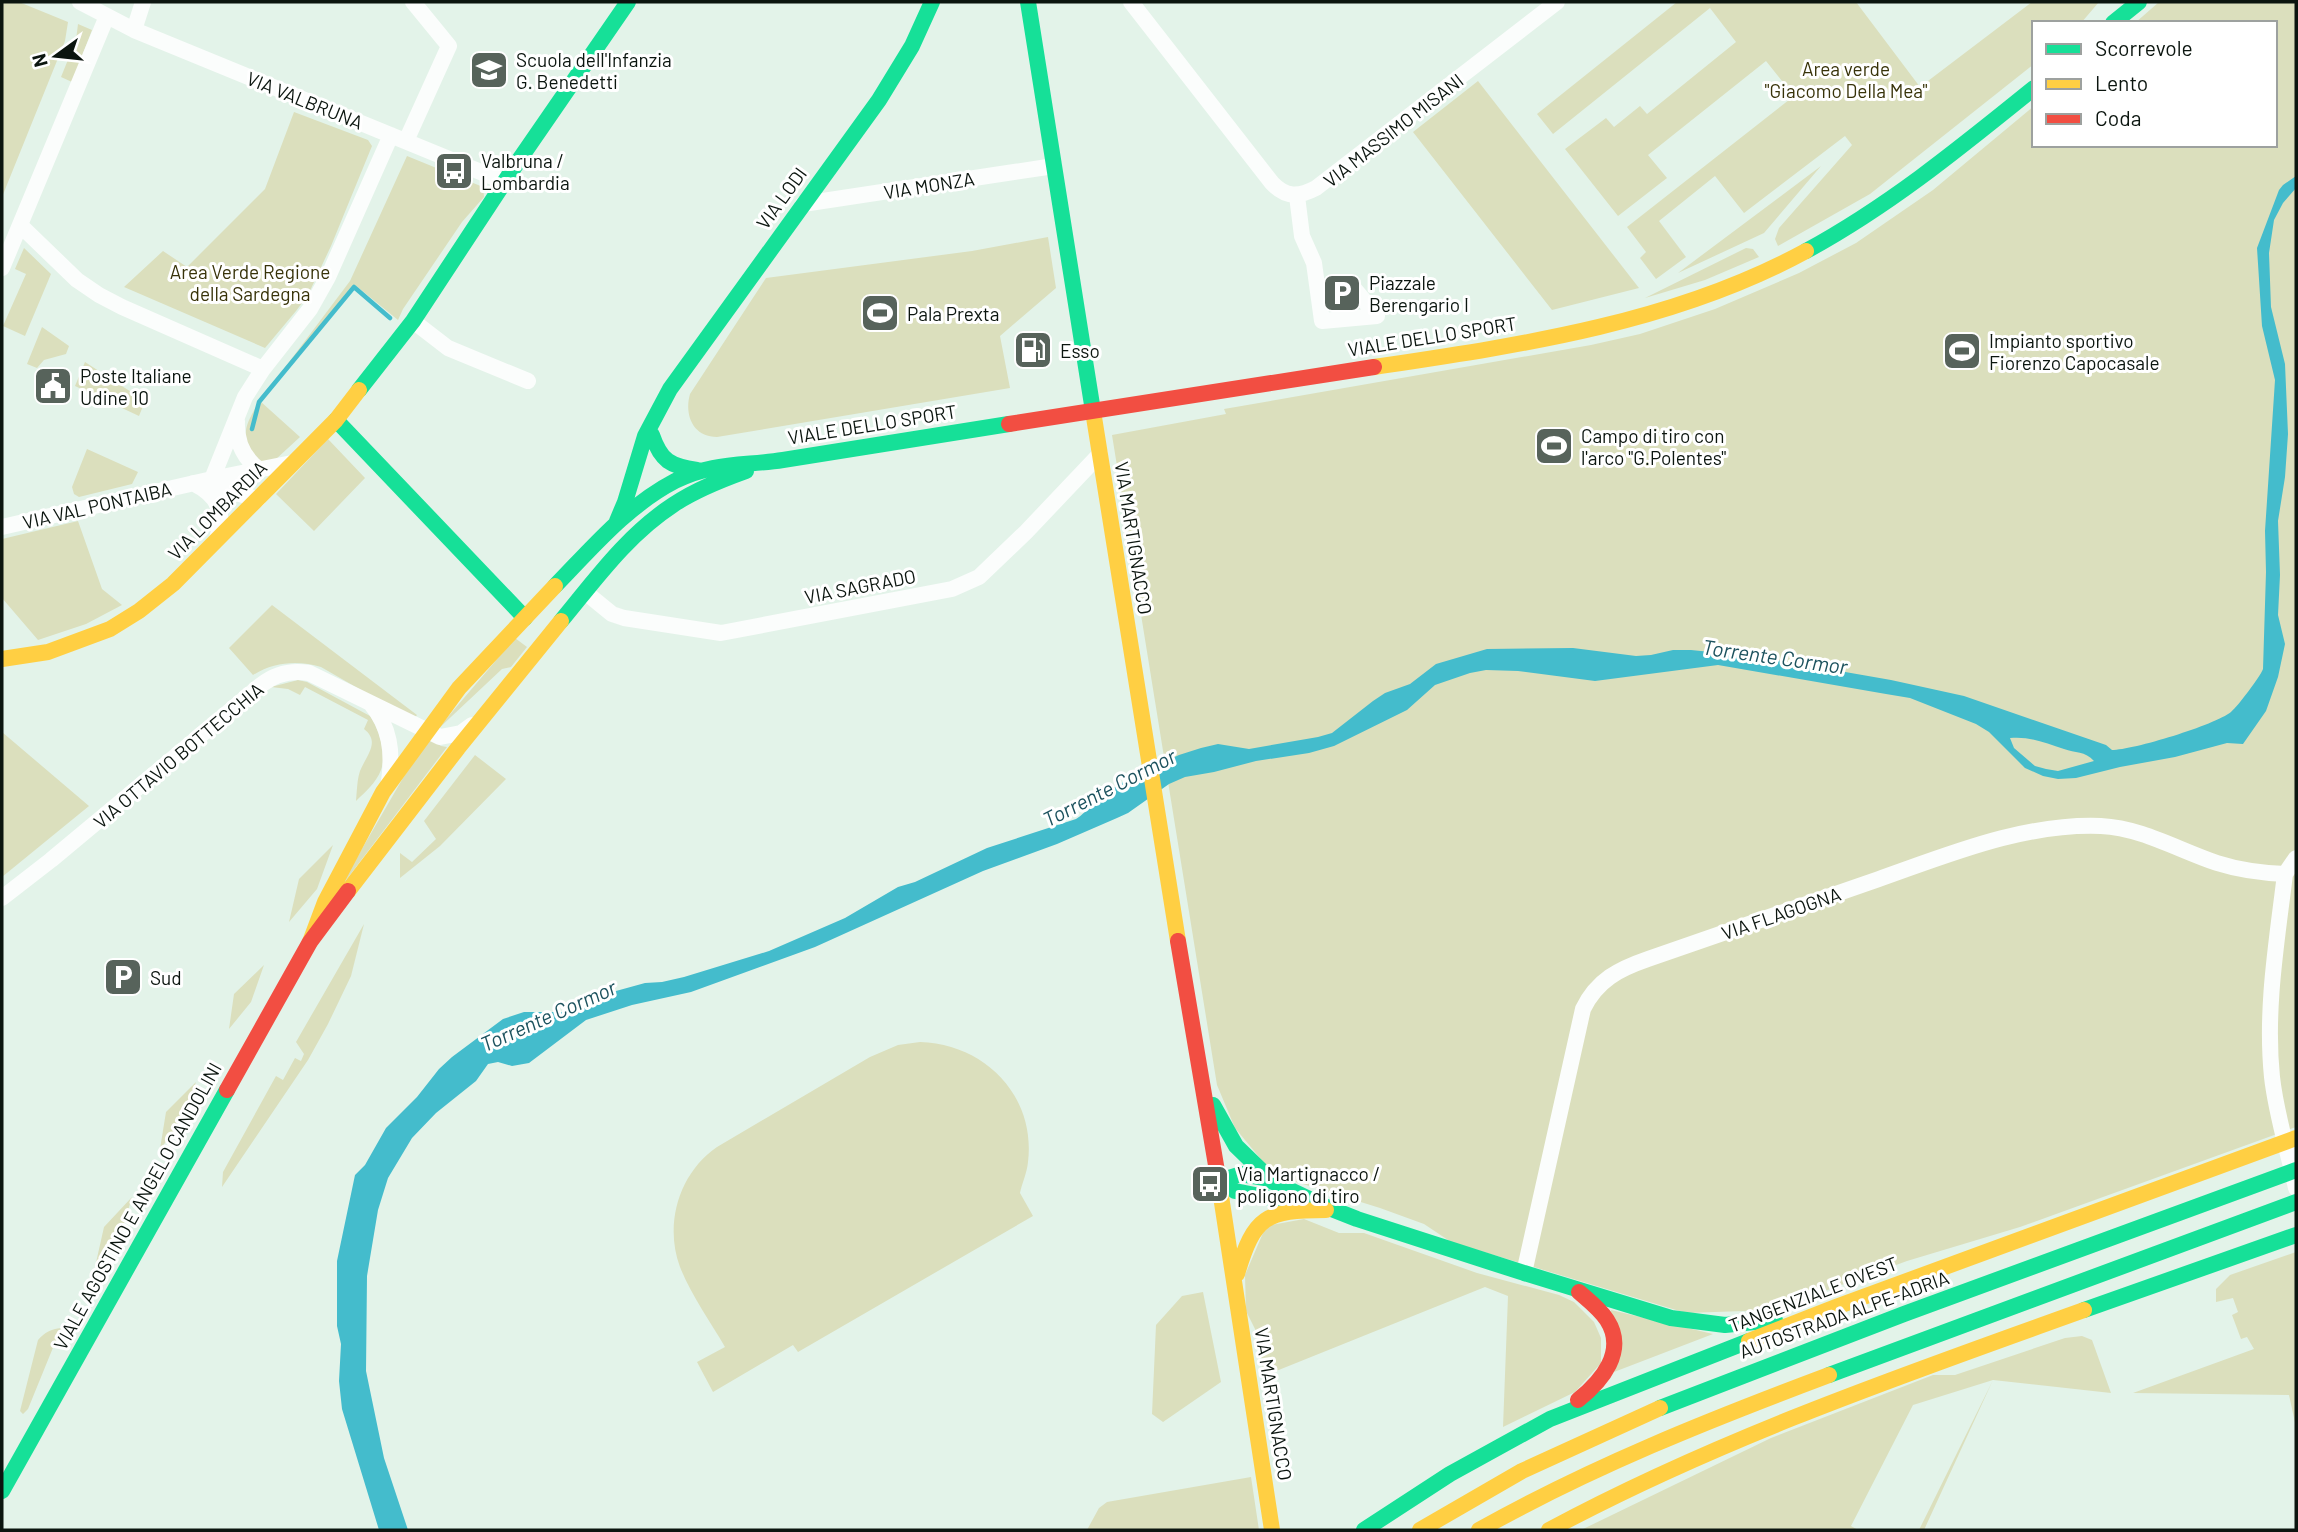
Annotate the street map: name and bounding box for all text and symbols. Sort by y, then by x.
north arrow [21,21,91,91]
legend [2032,21,2277,147]
text: Scorrevole [2095,35,2193,60]
place label: Scuola dell'Infanzia G. Benedetti [516,48,672,93]
school or university icon: Scuola dell'Infanzia G. Benedetti [468,49,510,91]
text: N [26,51,52,70]
park label: Area verde "Giacomo Della Mea" [1764,57,1928,102]
street label: VIA VALBRUNA [243,66,367,134]
street label: VIA MASSIMO MISANI [1319,68,1467,192]
text: Lento [2095,70,2148,95]
text: Coda [2095,105,2141,130]
place label: Valbruna / Lombardia [481,149,570,194]
bus stop icon: Valbruna / Lombardia [433,150,475,192]
street label: VIA LODI [751,163,811,233]
street label: VIA MONZA [882,166,976,204]
park label: Area Verde Regione della Sardegna [170,260,330,305]
place label: Piazzale Berengario I [1369,271,1469,316]
parking icon: Piazzale Berengario I [1321,272,1363,314]
sports icon: Pala Prexta [859,292,901,334]
place label: Pala Prexta [907,302,999,325]
street label: VIALE DELLO SPORT [1346,311,1518,361]
fuel station icon: Esso [1012,329,1054,371]
place label: Impianto sportivo Fiorenzo Capocasale [1989,329,2160,374]
sports icon: Impianto sportivo Fiorenzo Capocasale [1941,330,1983,372]
place label: Esso [1060,339,1100,362]
place label: Poste Italiane Udine 10 [80,364,192,409]
public building icon: Poste Italiane Udine 10 [32,365,74,407]
street label: VIALE DELLO SPORT [786,399,958,449]
place label: Campo di tiro con l'arco "G.Polentes" [1581,424,1726,469]
sports icon: Campo di tiro con l'arco "G.Polentes" [1533,425,1575,467]
street label: VIA LOMBARDIA [163,456,271,564]
street label: VIA MARTIGNACCO [1111,460,1157,616]
street label: VIA VAL PONTAIBA [20,477,174,533]
street label: VIA SAGRADO [802,564,918,608]
water label: Torrente Cormor [1701,633,1850,679]
street label: VIA OTTAVIO BOTTECCHIA [88,677,268,833]
water label: Torrente Cormor [1038,742,1180,831]
street label: VIA FLAGOGNA [1718,882,1844,944]
parking icon: Sud [102,956,144,998]
place label: Sud [150,966,182,989]
water label: Torrente Cormor [476,974,620,1056]
street label: VIALE AGOSTINO E ANGELO CANDOLINI [48,1058,226,1354]
place label: Via Martignacco / poligono di tiro [1237,1162,1380,1207]
bus stop icon: Via Martignacco / poligono di tiro [1189,1163,1231,1205]
street label: TANGENZIALE OVEST [1725,1251,1901,1337]
street label: AUTOSTRADA ALPE-ADRIA [1736,1265,1952,1363]
street label: VIA MARTIGNACCO [1251,1326,1297,1482]

